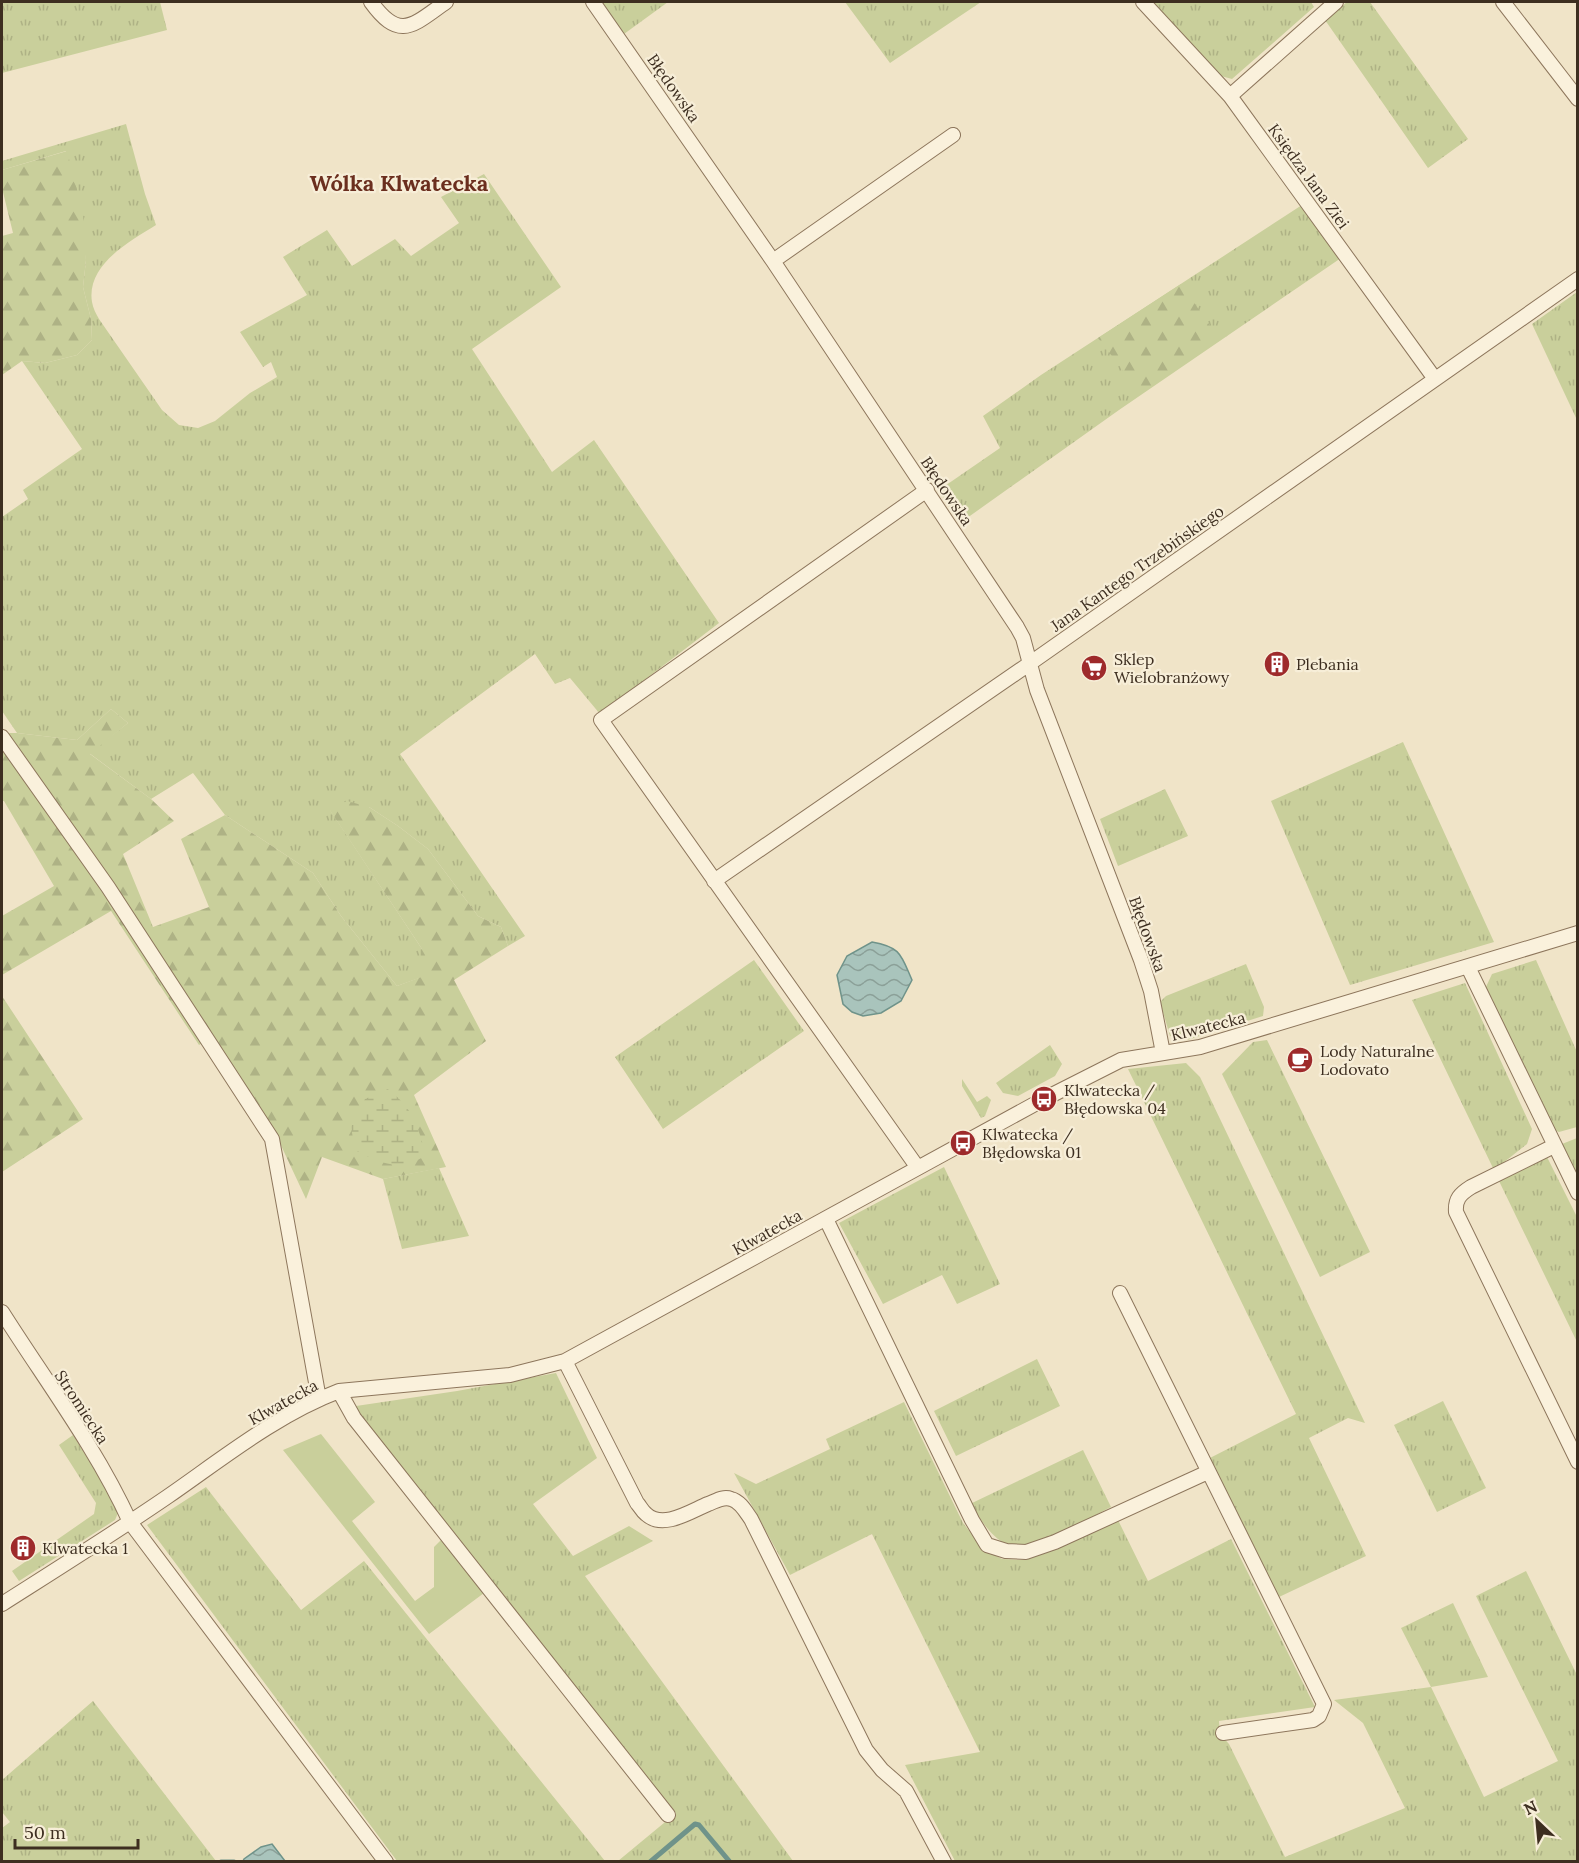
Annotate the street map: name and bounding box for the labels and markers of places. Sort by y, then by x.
place label: Sklep Wielobranżowy [1114,649,1230,687]
building icon: Plebania [1262,649,1292,679]
supermarket icon: Sklep Wielobranżowy [1079,653,1109,683]
place label: Plebania [1296,654,1359,674]
place label: Lody Naturalne Lodovato [1320,1041,1435,1079]
cafe icon: Lody Naturalne Lodovato [1285,1045,1315,1075]
place label: Klwatecka / Błędowska 04 [1064,1080,1166,1118]
bus stop icon: Klwatecka / Błędowska 04 [1029,1084,1059,1114]
place label: Klwatecka / Błędowska 01 [982,1124,1081,1162]
bus stop icon: Klwatecka / Błędowska 01 [948,1128,978,1158]
building icon: Klwatecka 1 [8,1533,38,1563]
place label: Klwatecka 1 [42,1538,128,1558]

